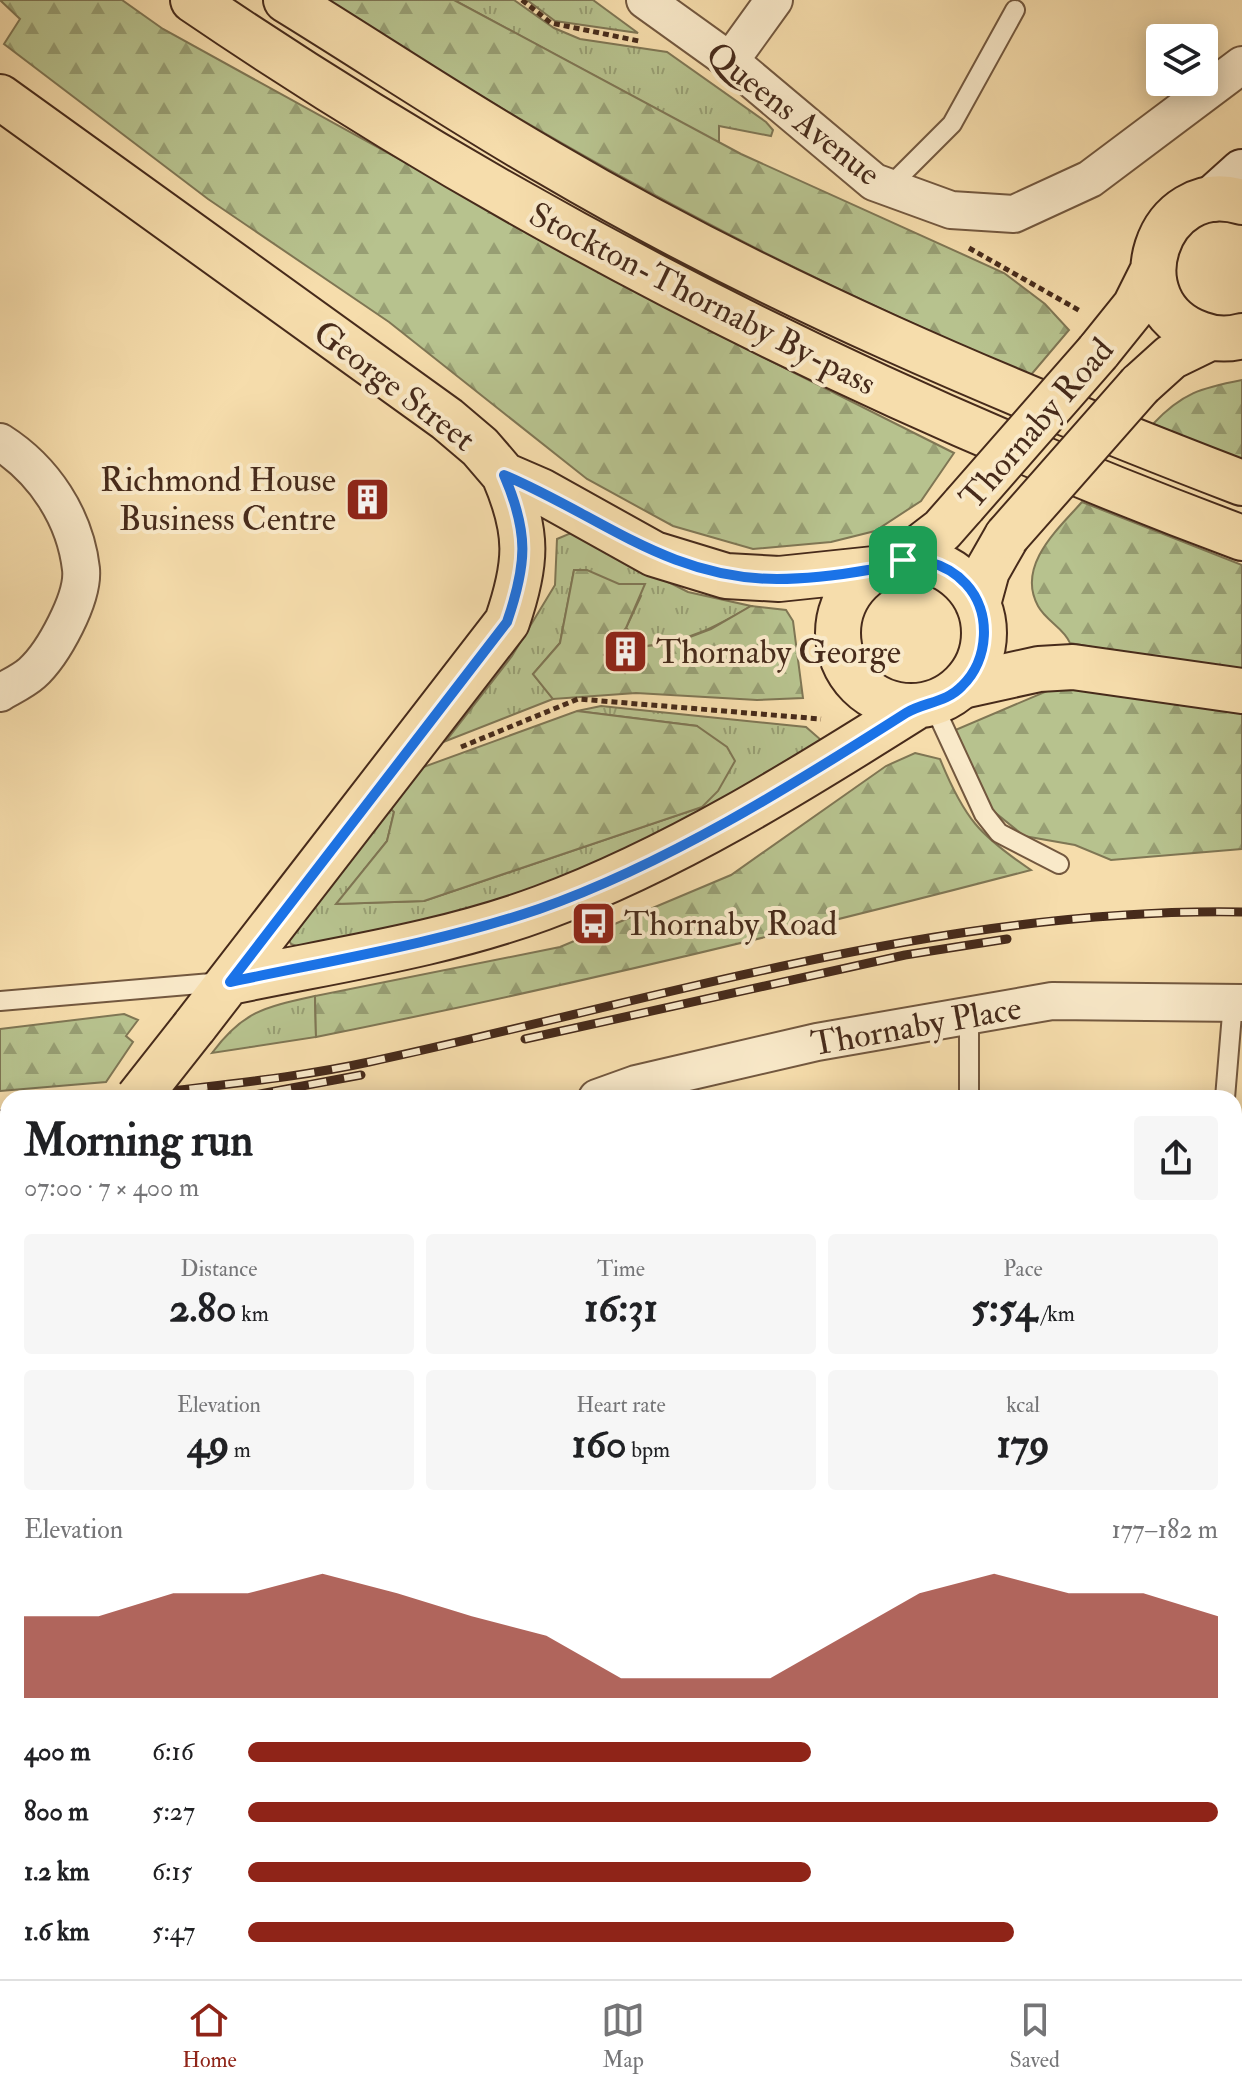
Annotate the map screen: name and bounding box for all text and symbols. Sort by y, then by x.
map controls [1146,24,1218,96]
button: layers [1146,24,1218,96]
street label: Queens Avenue [697,33,889,196]
street label: Stockton-Thornaby By-pass [522,193,883,405]
street label: George Street [305,311,484,461]
street label: Thornaby Road [951,329,1124,519]
place label: Richmond House Business Centre [100,459,336,541]
building icon: Richmond House Business Centre [343,475,391,523]
pin [869,526,937,594]
icon: arrive [881,538,925,582]
building icon: Thornaby George [601,627,649,675]
place label: Thornaby George [656,631,901,674]
bus stop icon: Thornaby Road [569,899,617,947]
place label: Thornaby Road [624,903,838,946]
street label: Thornaby Place [808,987,1025,1066]
text: Morning run [24,1114,253,1169]
button: share [1134,1116,1218,1200]
text: 07:00 · 7 × 400 m [24,1172,199,1204]
text: Distance [181,1255,257,1283]
text: Time [597,1255,645,1283]
text: Pace [1003,1255,1043,1283]
text: 2.80 [169,1283,237,1334]
text: 16:31 [584,1283,658,1334]
text: 5:54 [971,1283,1037,1334]
text: km [237,1300,269,1328]
text: /km [1037,1300,1075,1328]
text: Elevation [177,1391,261,1419]
text: Heart rate [576,1391,666,1419]
text: kcal [1006,1391,1040,1419]
text: 49 [187,1419,229,1470]
text: 160 [572,1419,627,1470]
text: 179 [996,1419,1050,1470]
text: m [229,1436,251,1464]
text: bpm [627,1436,670,1464]
text: Elevation [24,1514,123,1546]
text: 177–182 m [1111,1514,1218,1546]
text: 400 m [24,1736,90,1768]
text: 6:16 [152,1736,194,1768]
text: 800 m [24,1796,89,1828]
text: 5:27 [152,1796,195,1828]
text: 1.2 km [24,1856,90,1888]
text: 6:15 [152,1856,192,1888]
text: 1.6 km [24,1916,89,1948]
text: 5:47 [152,1916,195,1948]
tab: Home [182,1998,237,2074]
tab: Map [601,1998,645,2074]
tab: Saved [1010,1998,1060,2074]

